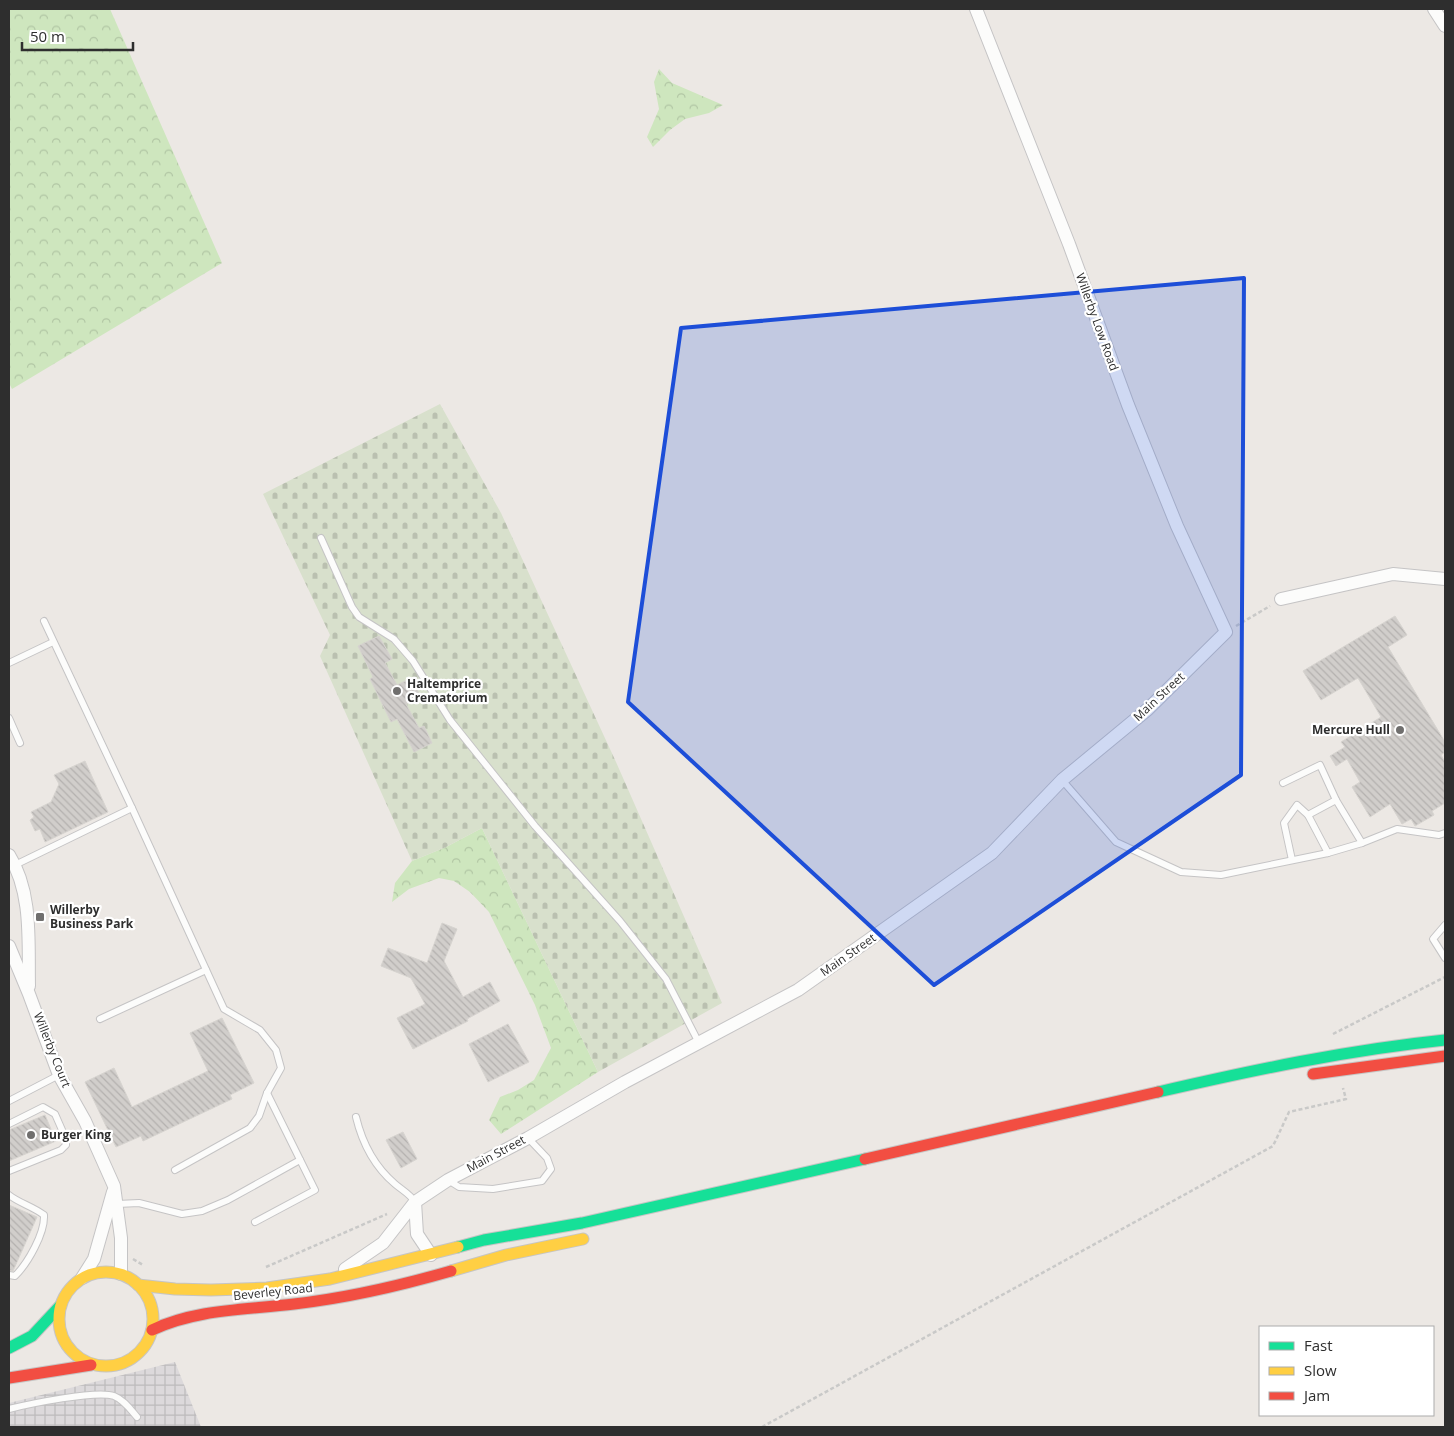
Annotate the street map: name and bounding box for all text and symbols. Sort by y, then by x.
scale bar [22,20,134,52]
text: 50 m [30,26,65,46]
street label: Willerby Low Road [1072,271,1123,373]
street label: Main Street [1129,668,1188,725]
place label: Haltemprice Crematorium [407,675,488,706]
marker: Haltemprice Crematorium [391,685,403,697]
place label: Mercure Hull [1312,721,1390,738]
marker: Mercure Hull [1394,724,1406,736]
place label: Willerby Business Park [50,901,134,932]
marker: Willerby Business Park [34,911,46,923]
street label: Main Street [816,929,879,980]
street label: Willerby Court [30,1010,75,1090]
place label: Burger King [41,1126,111,1143]
marker: Burger King [25,1129,37,1141]
street label: Main Street [463,1131,528,1176]
street label: Beverley Road [232,1279,313,1304]
legend [1259,1326,1434,1416]
text: Fast [1304,1335,1333,1355]
text: Slow [1304,1360,1337,1380]
text: Jam [1302,1385,1330,1405]

